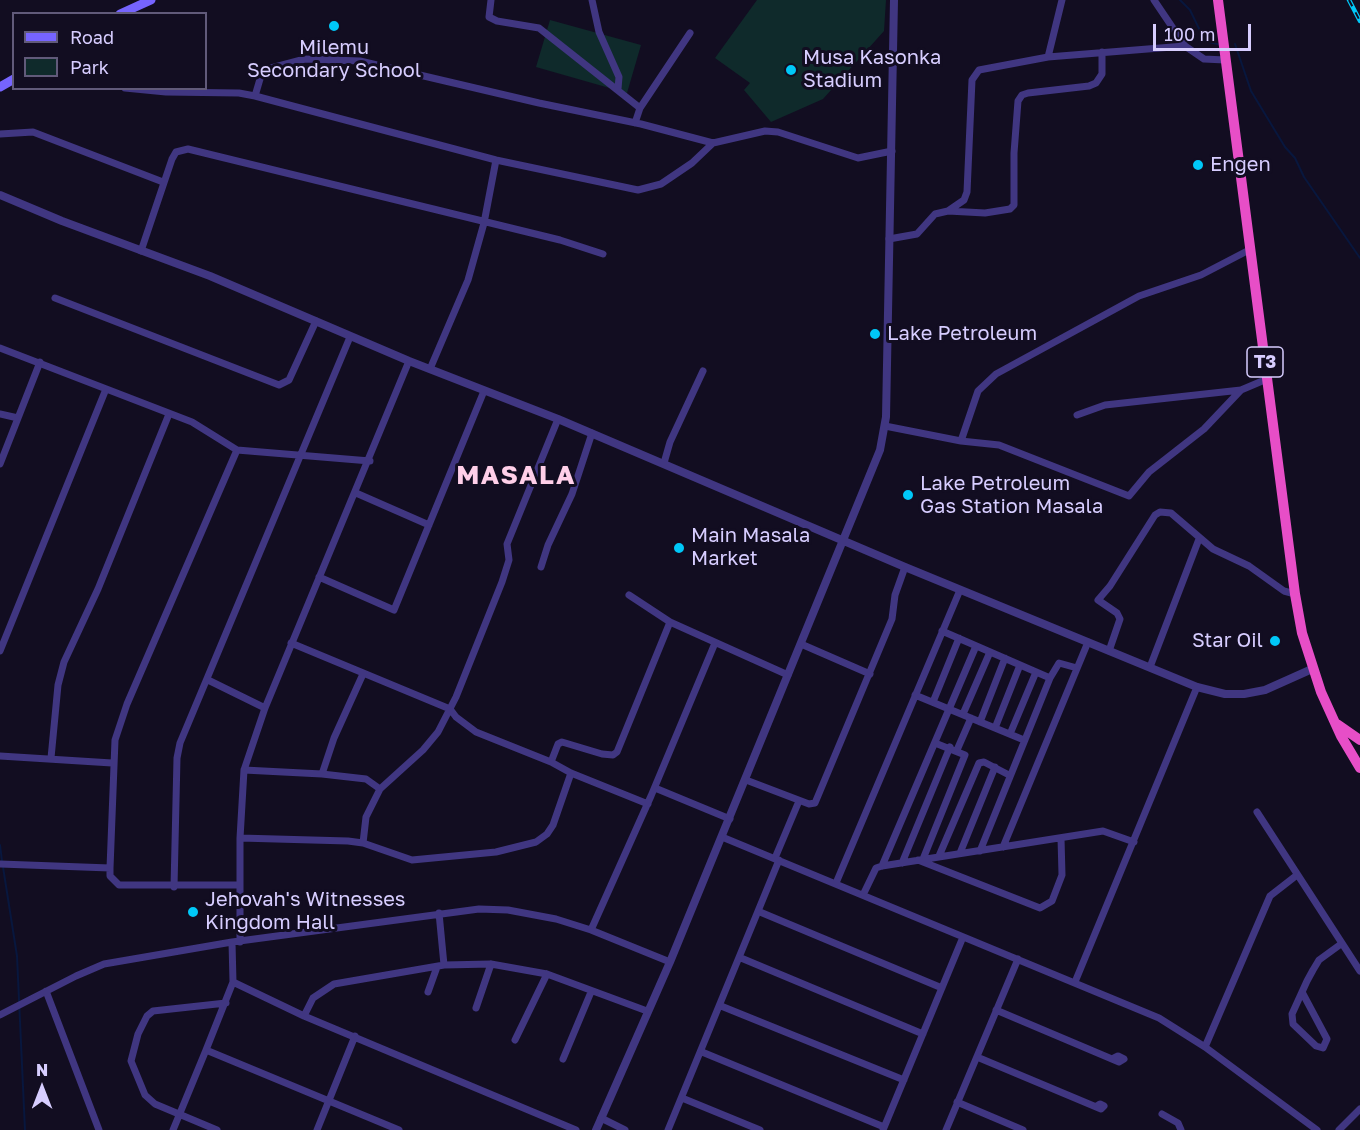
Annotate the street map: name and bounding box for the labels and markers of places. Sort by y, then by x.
marker: Milemu Secondary School [327,19,341,33]
place label: Milemu Secondary School [247,36,421,83]
place label: Musa Kasonka Stadium [803,46,941,93]
marker: Musa Kasonka Stadium [784,63,798,77]
place label: Engen [1210,153,1271,177]
marker: Engen [1191,158,1205,172]
place label: Lake Petroleum [887,322,1037,346]
marker: Lake Petroleum [868,327,882,341]
place label: Lake Petroleum Gas Station Masala [920,472,1103,519]
marker: Lake Petroleum Gas Station Masala [901,488,915,502]
place label: Main Masala Market [691,524,810,571]
marker: Main Masala Market [672,541,686,555]
place label: Star Oil [1192,629,1263,653]
marker: Star Oil [1268,634,1282,648]
place label: Jehovah's Witnesses Kingdom Hall [205,888,405,935]
marker: Jehovah's Witnesses Kingdom Hall [186,905,200,919]

